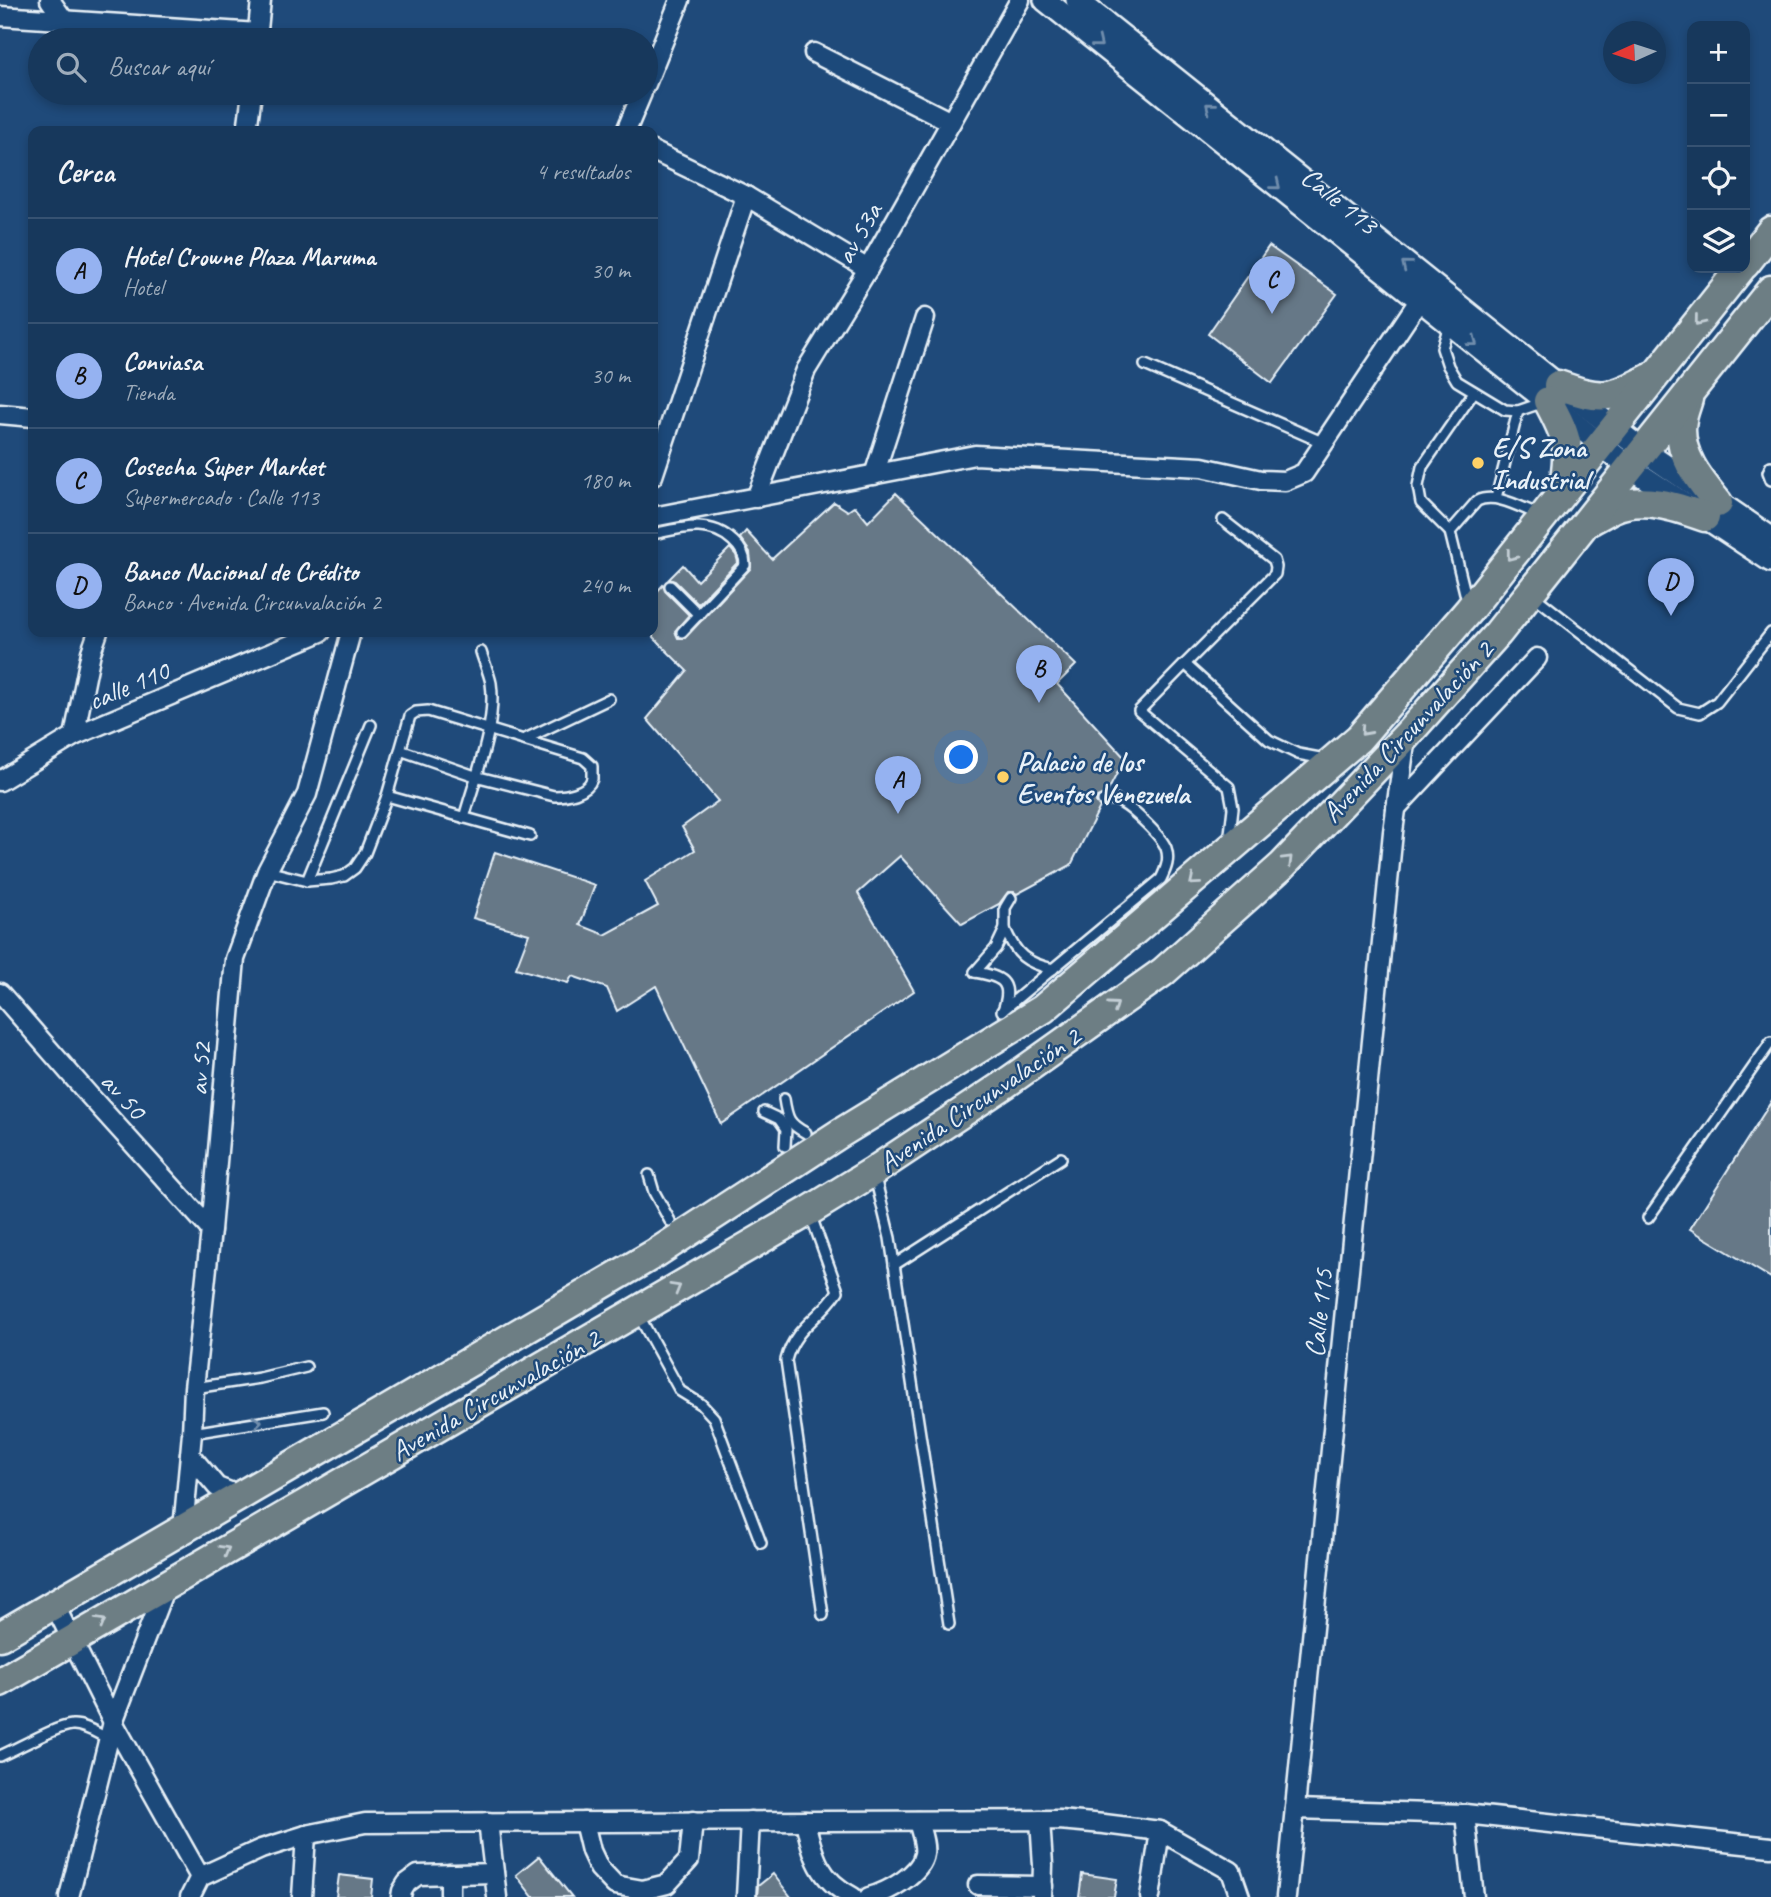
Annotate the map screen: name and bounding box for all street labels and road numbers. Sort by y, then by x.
street label: Calle 113 [1294,159,1387,243]
street label: av 53a [827,195,891,270]
street label: Avenida Circunvalación 2 [1314,631,1502,830]
street label: calle 110 [82,652,177,718]
street label: Avenida Circunvalación 2 [872,1018,1089,1180]
street label: av 52 [180,1039,219,1097]
street label: av 50 [93,1064,156,1128]
street label: Calle 115 [1296,1266,1341,1359]
street label: Avenida Circunvalación 2 [384,1319,608,1469]

